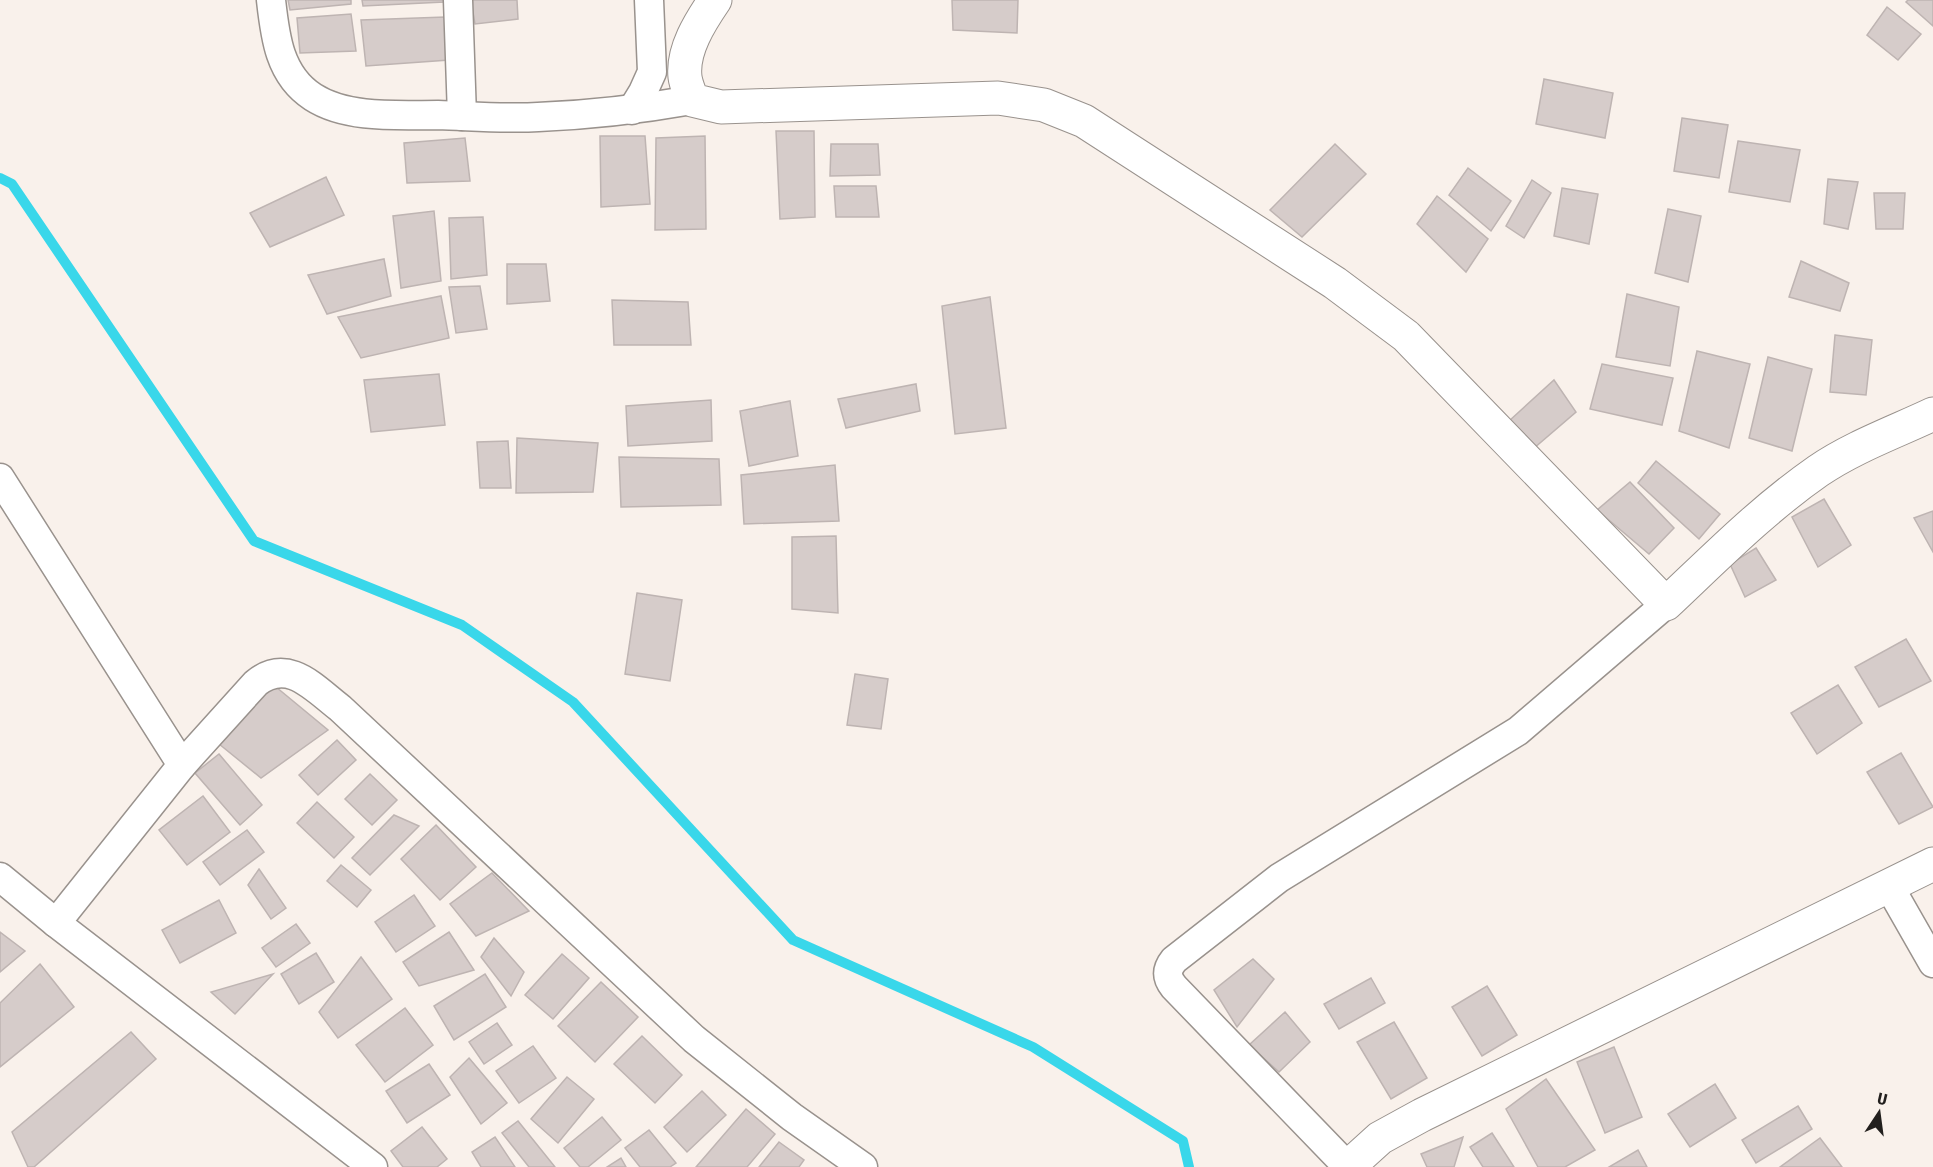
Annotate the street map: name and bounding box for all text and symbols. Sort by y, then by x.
north arrow [1849,1083,1909,1143]
text: U [1876,1089,1889,1109]

